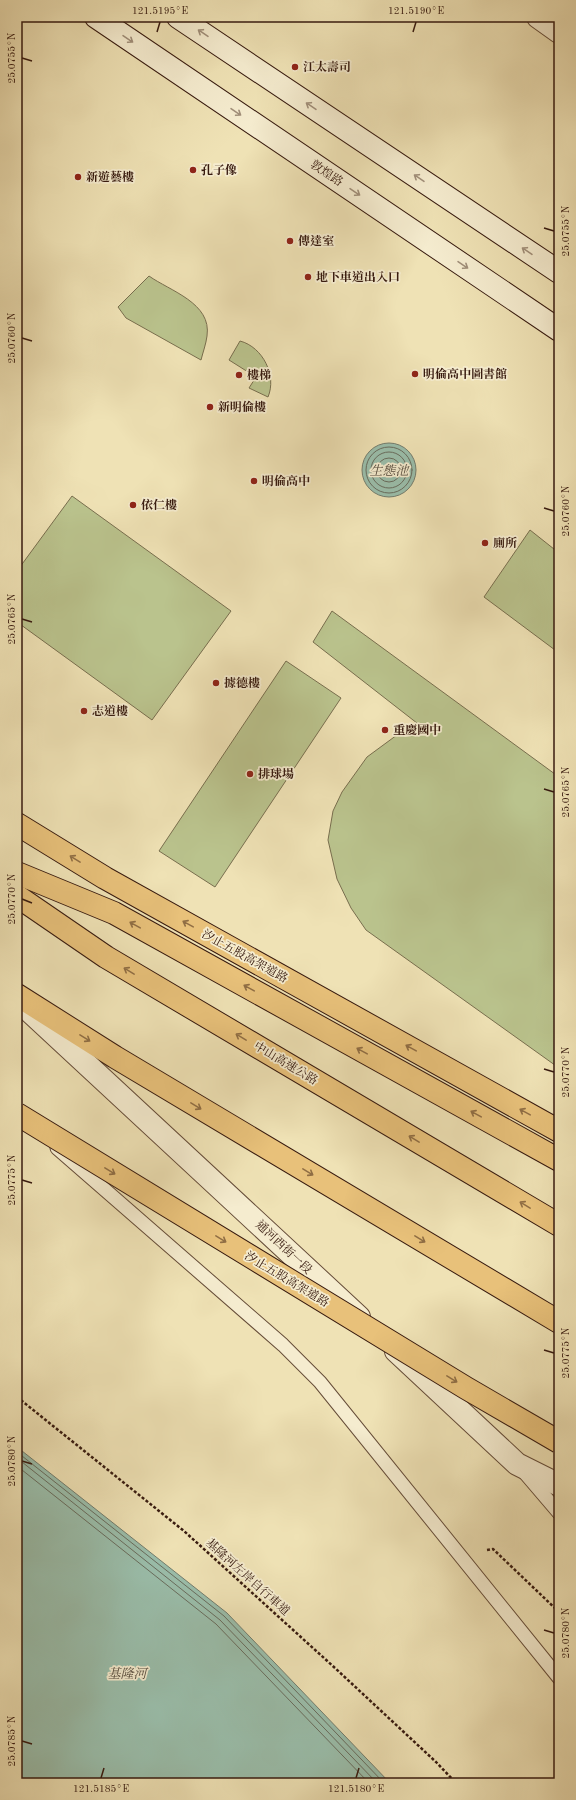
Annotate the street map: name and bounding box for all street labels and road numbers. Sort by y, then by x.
street label: 敦煌路 [308,157,346,189]
street label: 汐止五股高架道路 [200,927,290,985]
street label: 中山高速公路 [252,1038,320,1088]
street label: 通河西街一段 [253,1217,315,1277]
street label: 汐止五股高架道路 [242,1248,332,1310]
street label: 基隆河左岸自行車道 [203,1536,293,1618]

